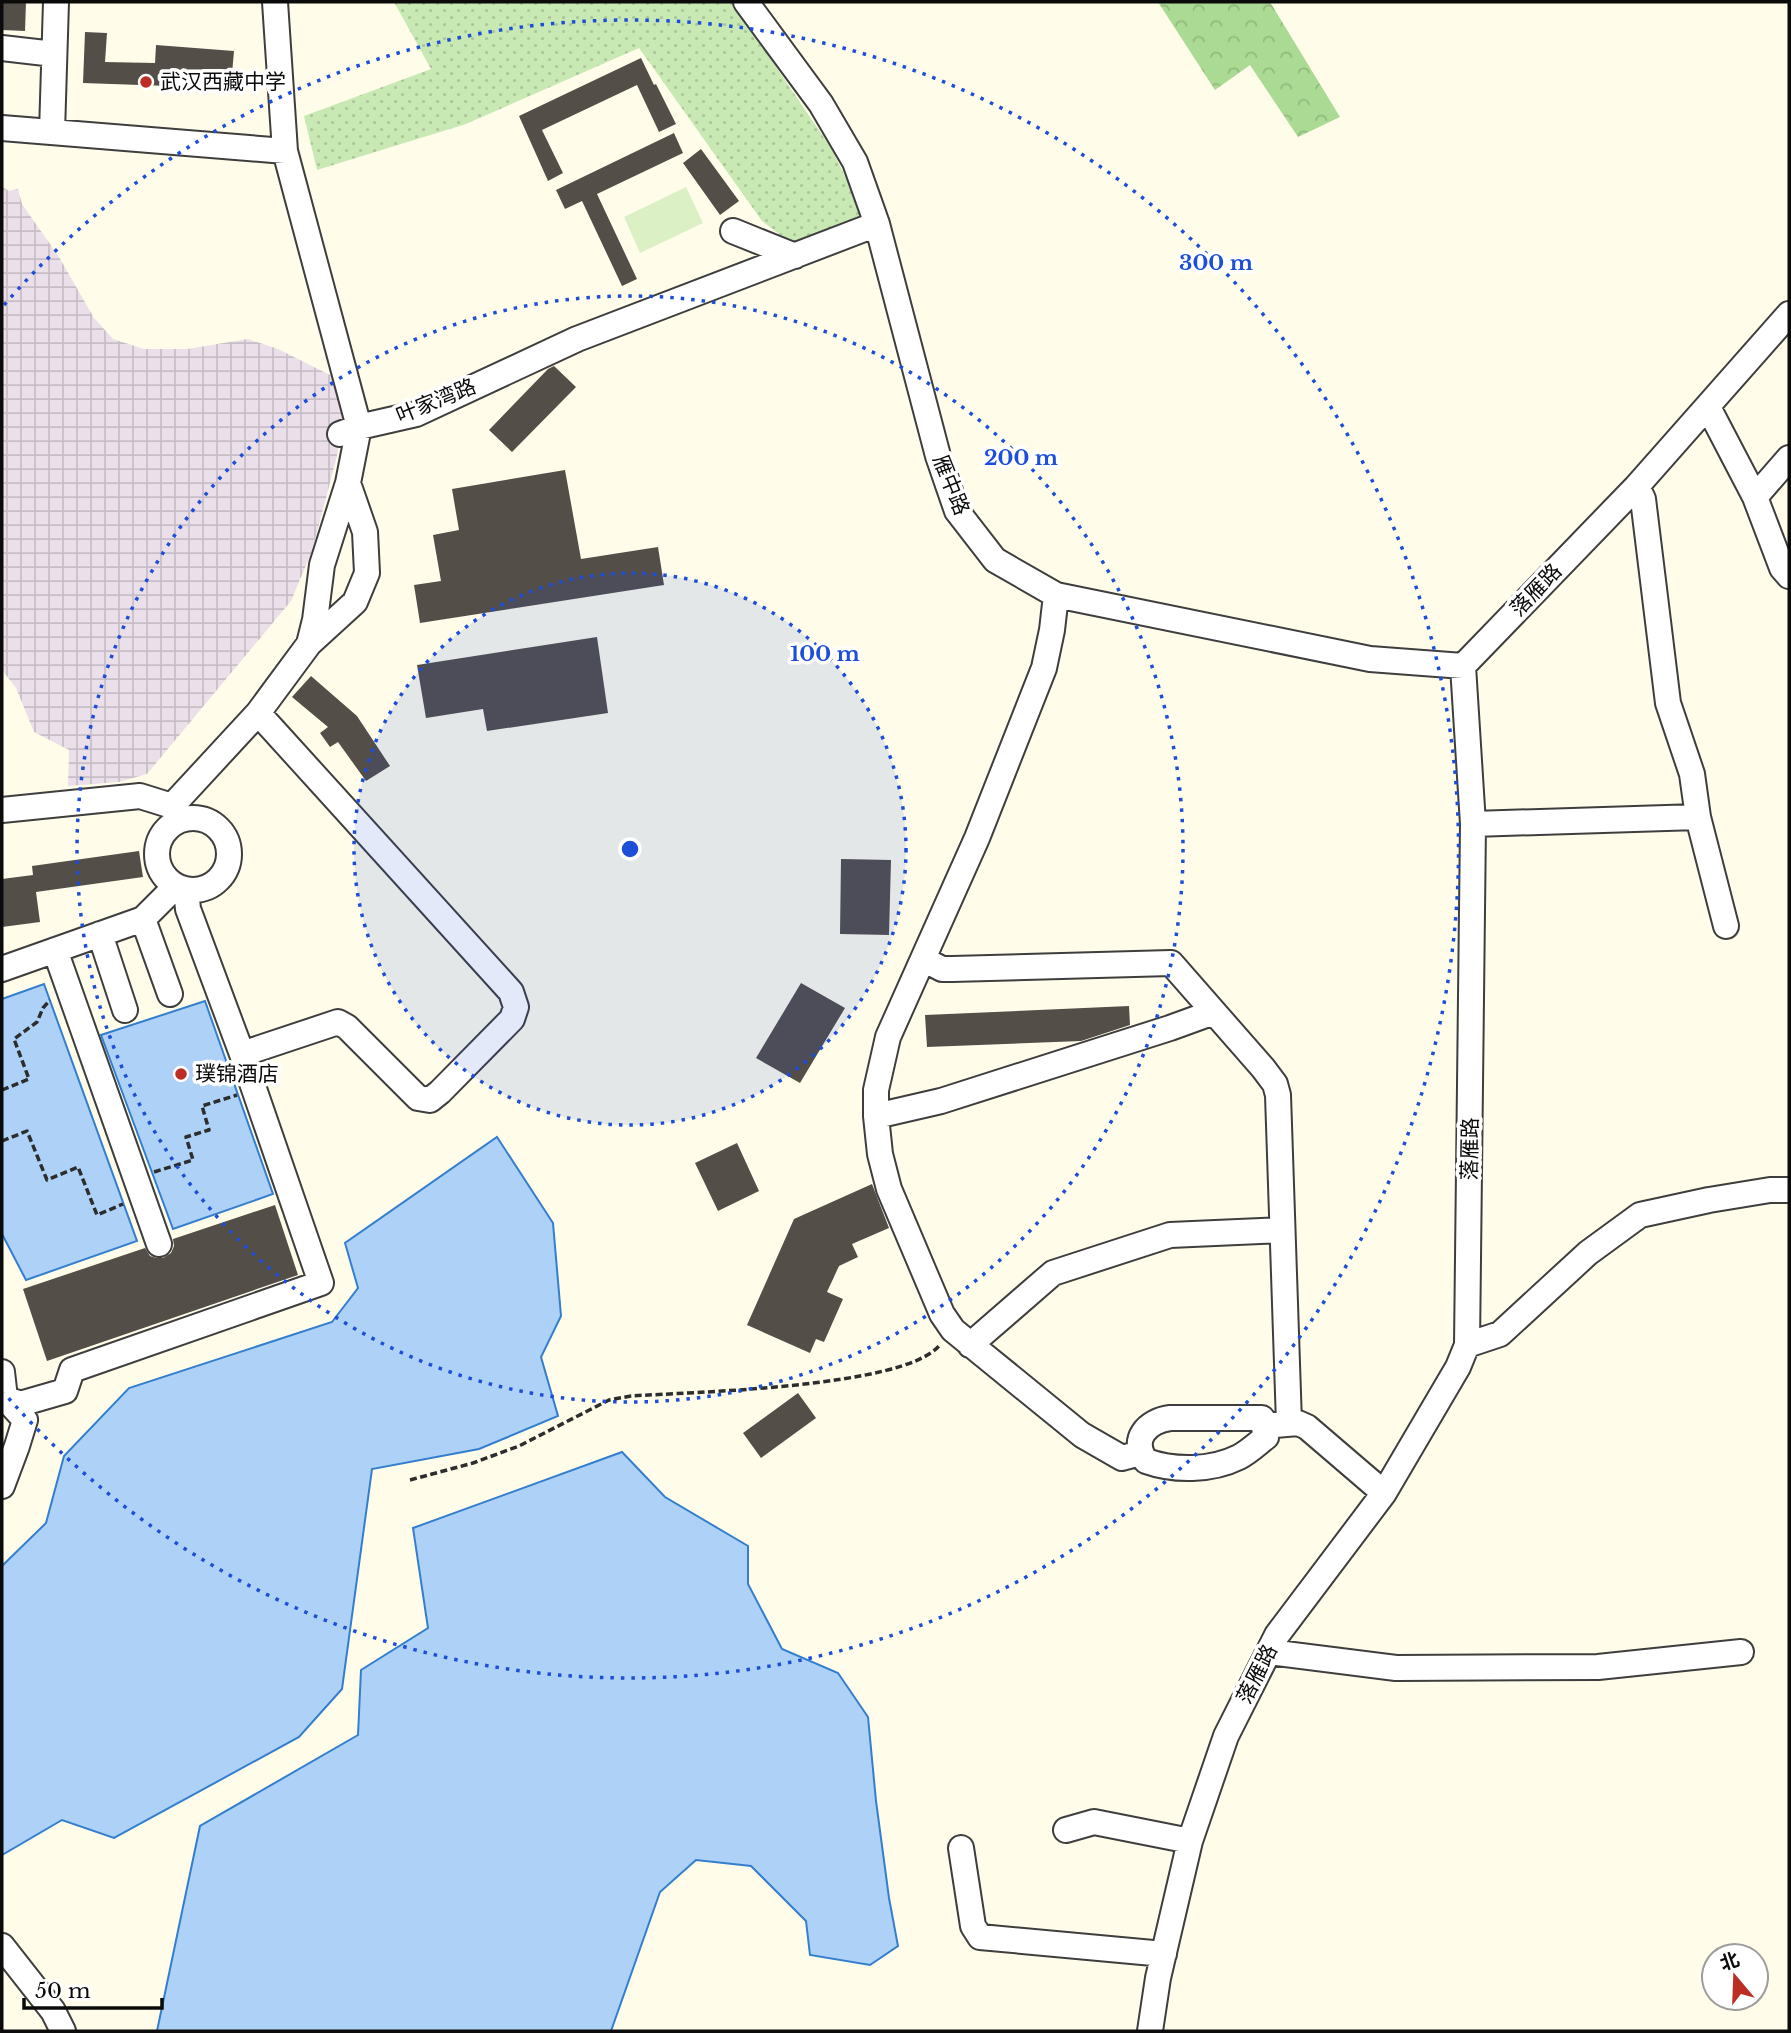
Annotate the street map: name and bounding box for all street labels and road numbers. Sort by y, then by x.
street label: 叶家湾路 [392,373,480,429]
street label: 雁中路 [927,451,975,519]
street label: 落雁路 [1505,558,1567,622]
street label: 落雁路 [1456,1117,1484,1181]
street label: 落雁路 [1231,1640,1283,1708]

